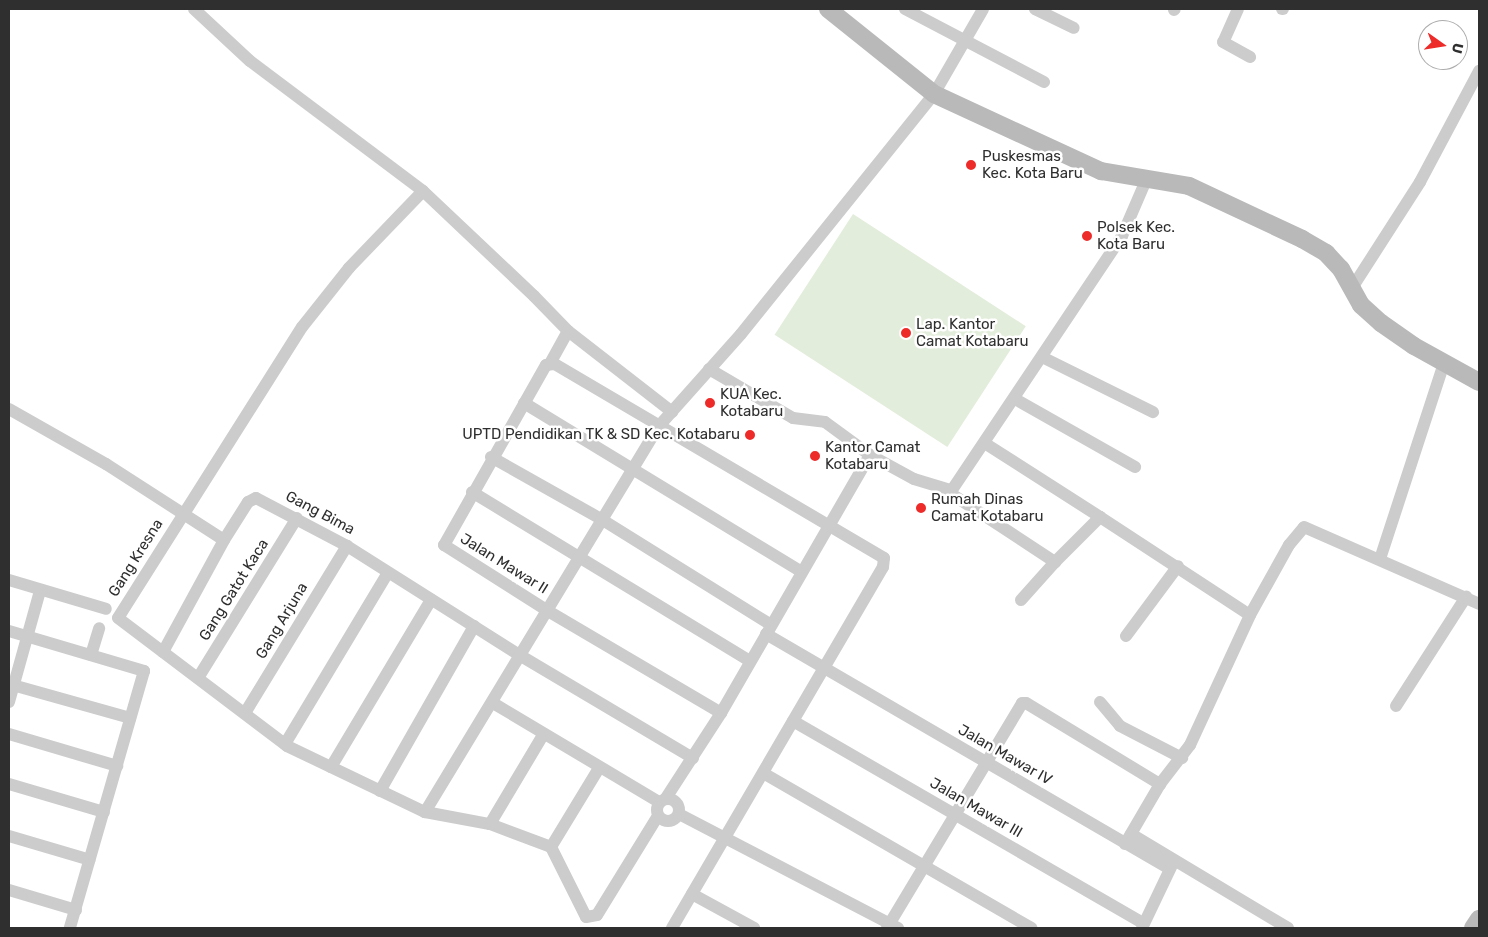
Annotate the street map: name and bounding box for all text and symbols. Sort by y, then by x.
north arrow [1418,20,1468,70]
text: U [1448,41,1467,55]
place label: Puskesmas Kec. Kota Baru [982,147,1083,182]
marker: Puskesmas Kec. Kota Baru [964,158,978,172]
place label: Polsek Kec. Kota Baru [1097,218,1175,253]
marker: Polsek Kec. Kota Baru [1081,230,1093,242]
place label: Lap. Kantor Camat Kotabaru [916,315,1029,350]
marker: Lap. Kantor Camat Kotabaru [900,327,912,339]
place label: KUA Kec. Kotabaru [720,385,783,420]
marker: KUA Kec. Kotabaru [704,397,716,409]
place label: UPTD Pendidikan TK & SD Kec. Kotabaru [462,426,740,444]
marker: UPTD Pendidikan TK & SD Kec. Kotabaru [744,429,756,441]
place label: Kantor Camat Kotabaru [825,438,921,473]
marker: Kantor Camat Kotabaru [809,450,821,462]
street label: Gang Bima [282,487,358,539]
place label: Rumah Dinas Camat Kotabaru [931,490,1044,525]
marker: Rumah Dinas Camat Kotabaru [915,502,927,514]
street label: Gang Kresna [105,516,167,600]
street label: Jalan Mawar II [457,530,551,598]
street label: Gang Gatot Kaca [196,536,272,644]
street label: Gang Arjuna [252,579,312,663]
street label: Jalan Mawar IV [955,721,1055,789]
street label: Jalan Mawar III [926,774,1026,842]

